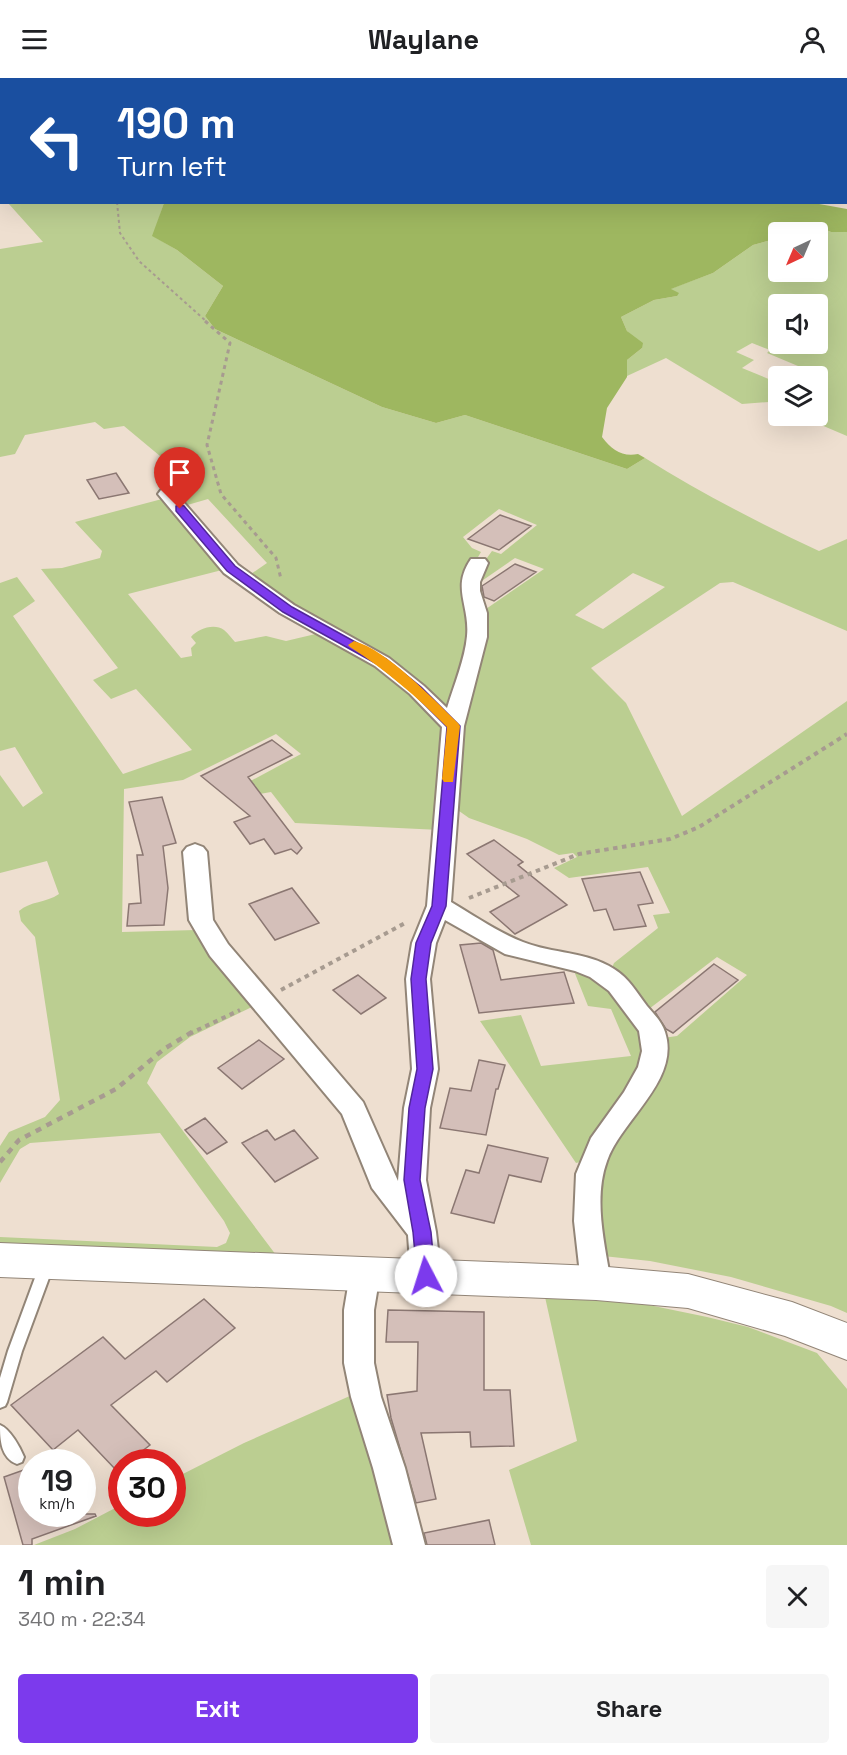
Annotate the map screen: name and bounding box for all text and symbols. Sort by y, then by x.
text: Waylane [368,22,479,57]
icon: menu [18,23,51,56]
icon: person [796,23,829,56]
text: 190 m [117,97,236,150]
icon: left [18,102,96,180]
text: Turn left [117,149,227,184]
north arrow [768,222,828,282]
map controls [768,222,828,426]
button: sound [768,294,828,354]
button: layers [768,366,828,426]
pin [154,447,205,509]
icon: arrive [163,456,196,489]
position arrow [394,1244,458,1308]
speed limit sign: 30 [108,1449,186,1527]
text: 19 [41,1461,73,1500]
text: km/h [39,1494,75,1513]
text: 1 min [18,1560,106,1606]
button: close [766,1565,829,1628]
text: 340 m · 22:34 [18,1606,146,1632]
button: Exit [18,1674,418,1743]
button: Share [430,1674,829,1743]

